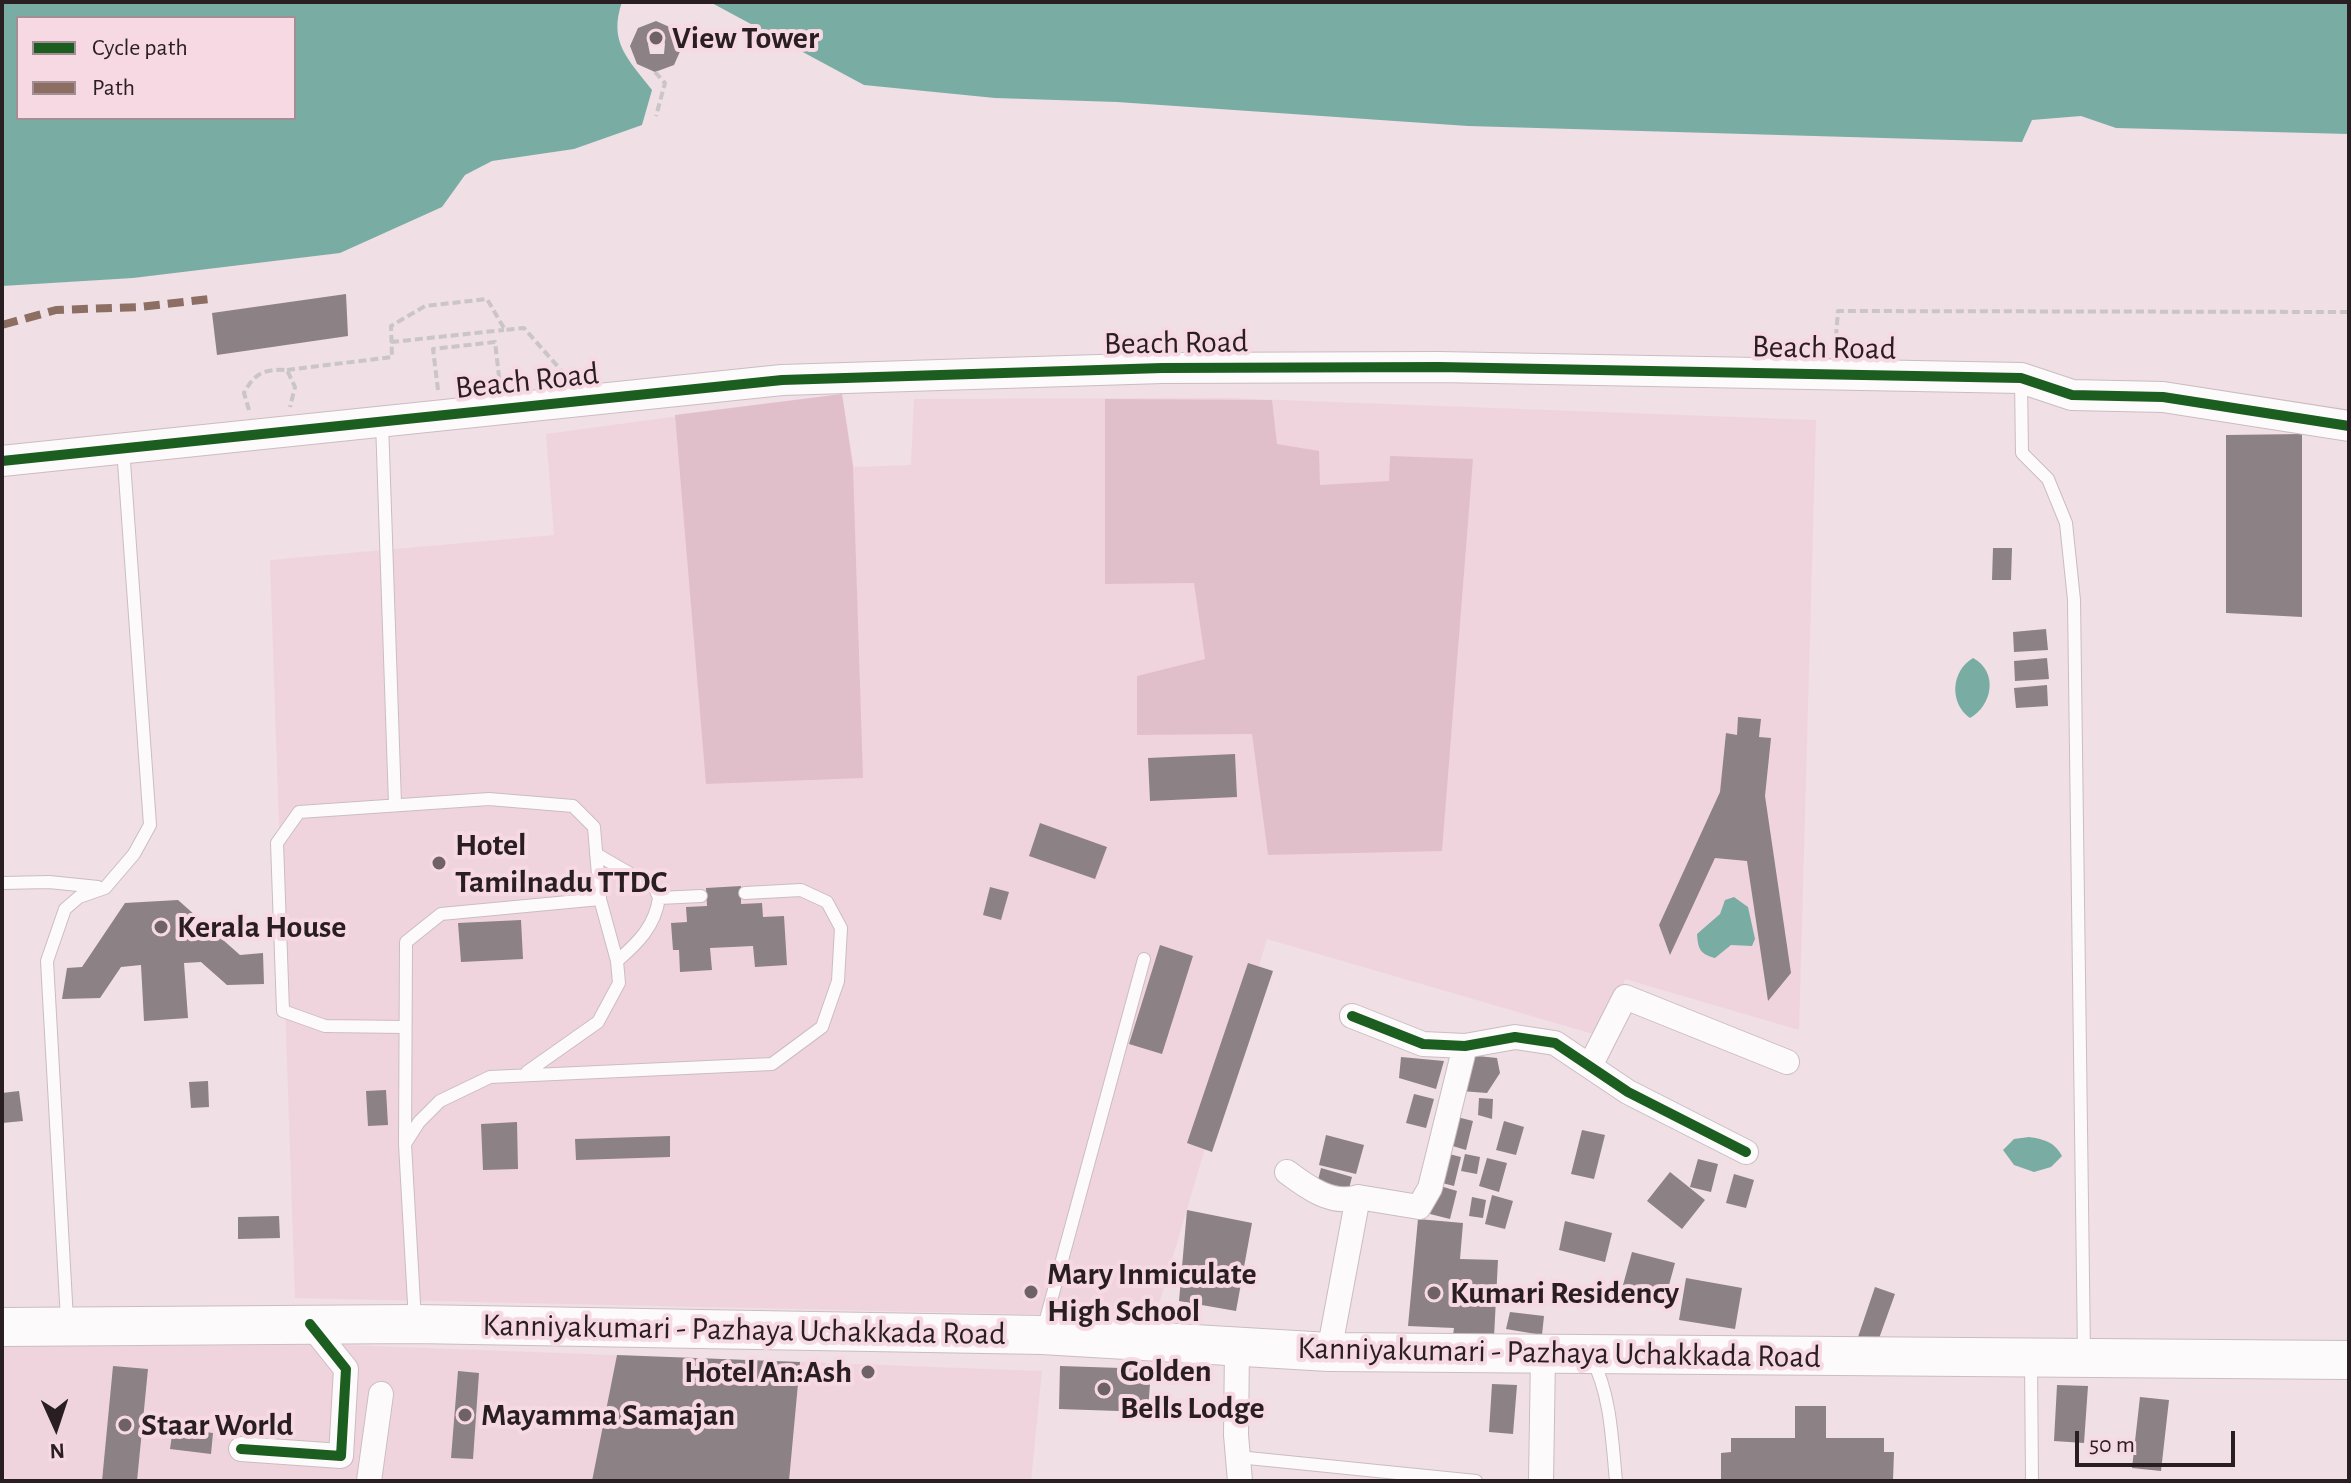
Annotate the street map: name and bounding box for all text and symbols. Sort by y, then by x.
legend [16,16,296,120]
place label: View Tower [672,19,819,57]
marker: View Tower [647,29,665,47]
text: Cycle path [92,36,188,60]
text: Path [92,76,135,100]
street label: Beach Road [1104,323,1248,363]
street label: Beach Road [1752,328,1896,368]
street label: Beach Road [453,354,601,408]
place label: Hotel Tamilnadu TTDC [455,826,667,901]
marker: Hotel Tamilnadu TTDC [430,854,448,872]
place label: Kerala House [177,908,346,946]
marker: Kerala House [152,918,170,936]
place label: Mary Inmiculate High School [1047,1255,1257,1330]
place label: Kumari Residency [1450,1274,1679,1312]
marker: Mary Inmiculate High School [1022,1283,1040,1301]
marker: Kumari Residency [1425,1284,1443,1302]
street label: Kanniyakumari - Pazhaya Uchakkada Road [482,1306,1006,1354]
street label: Kanniyakumari - Pazhaya Uchakkada Road [1297,1329,1821,1377]
place label: Golden Bells Lodge [1120,1352,1265,1427]
place label: Hotel An:Ash [684,1353,852,1391]
marker: Hotel An:Ash [859,1363,877,1381]
marker: Golden Bells Lodge [1095,1380,1113,1398]
north arrow [16,1387,96,1467]
place label: Mayamma Samajan [481,1396,735,1434]
place label: Staar World [141,1406,293,1444]
marker: Mayamma Samajan [456,1406,474,1424]
scale bar [2079,1415,2239,1465]
marker: Staar World [116,1416,134,1434]
text: 50 m [2089,1433,2135,1457]
text: N [49,1440,65,1462]

